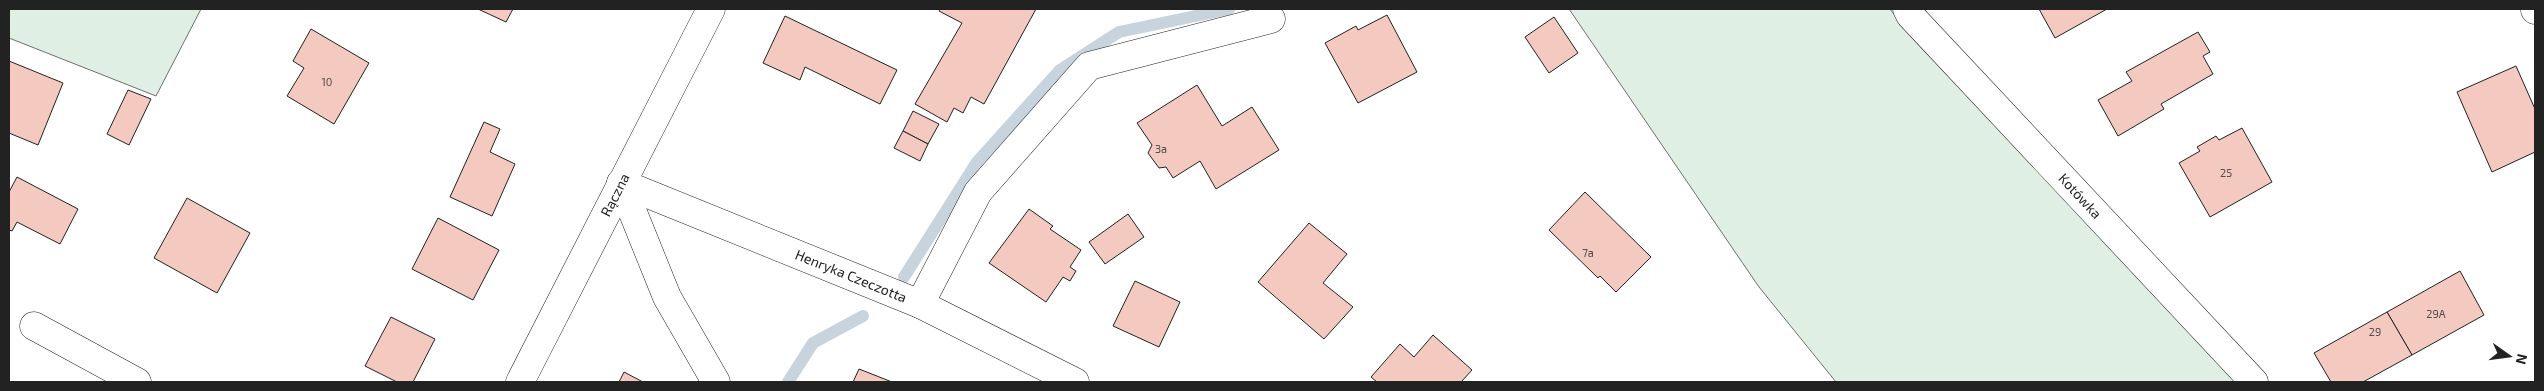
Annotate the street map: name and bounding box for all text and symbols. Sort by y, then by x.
house number: 10 [321,75,333,88]
house number: 3a [1155,142,1167,155]
house number: 25 [2220,166,2232,179]
street label: Rączna [597,170,633,219]
street label: Kotówka [2055,170,2106,222]
street label: Henryka Czeczotta [793,245,909,306]
house number: 7a [1582,246,1594,259]
house number: 29A [2426,307,2446,320]
house number: 29 [2369,325,2381,338]
north arrow [2484,331,2534,381]
text: N [2513,352,2532,366]

